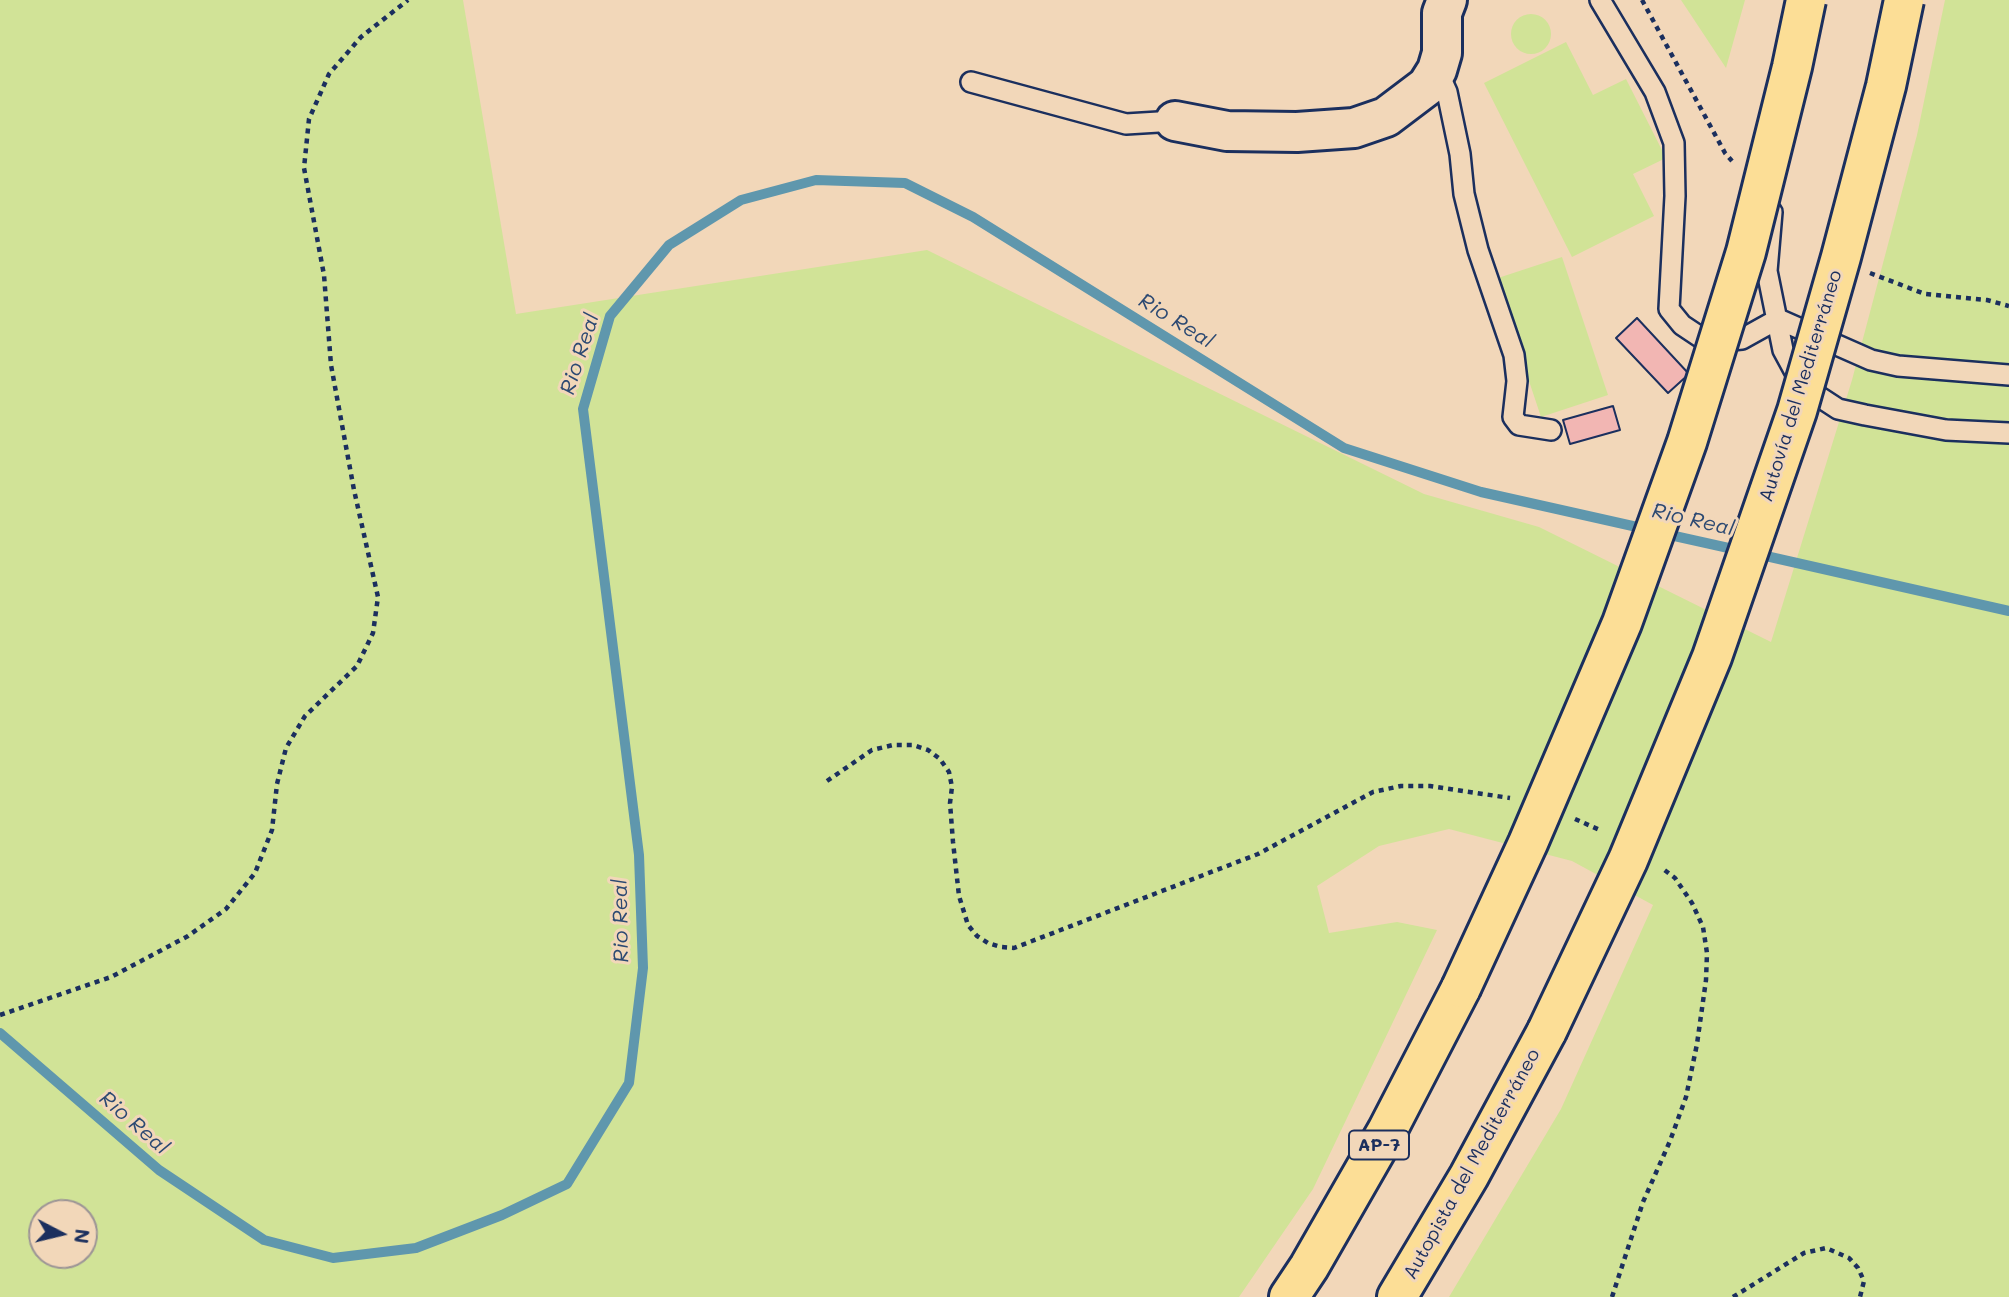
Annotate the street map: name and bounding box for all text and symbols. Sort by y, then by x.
street label: Autovía del Mediterráneo [1755,267,1847,505]
water label: Rio Real [1134,288,1218,354]
water label: Rio Real [555,310,605,398]
water label: Rio Real [1649,498,1737,542]
water label: Rio Real [608,879,634,963]
street label: Autopista del Mediterráneo [1399,1045,1545,1283]
water label: Rio Real [94,1086,174,1160]
road number: AP-7 [1349,1130,1409,1160]
north arrow [28,1199,98,1269]
text: N [69,1228,96,1245]

